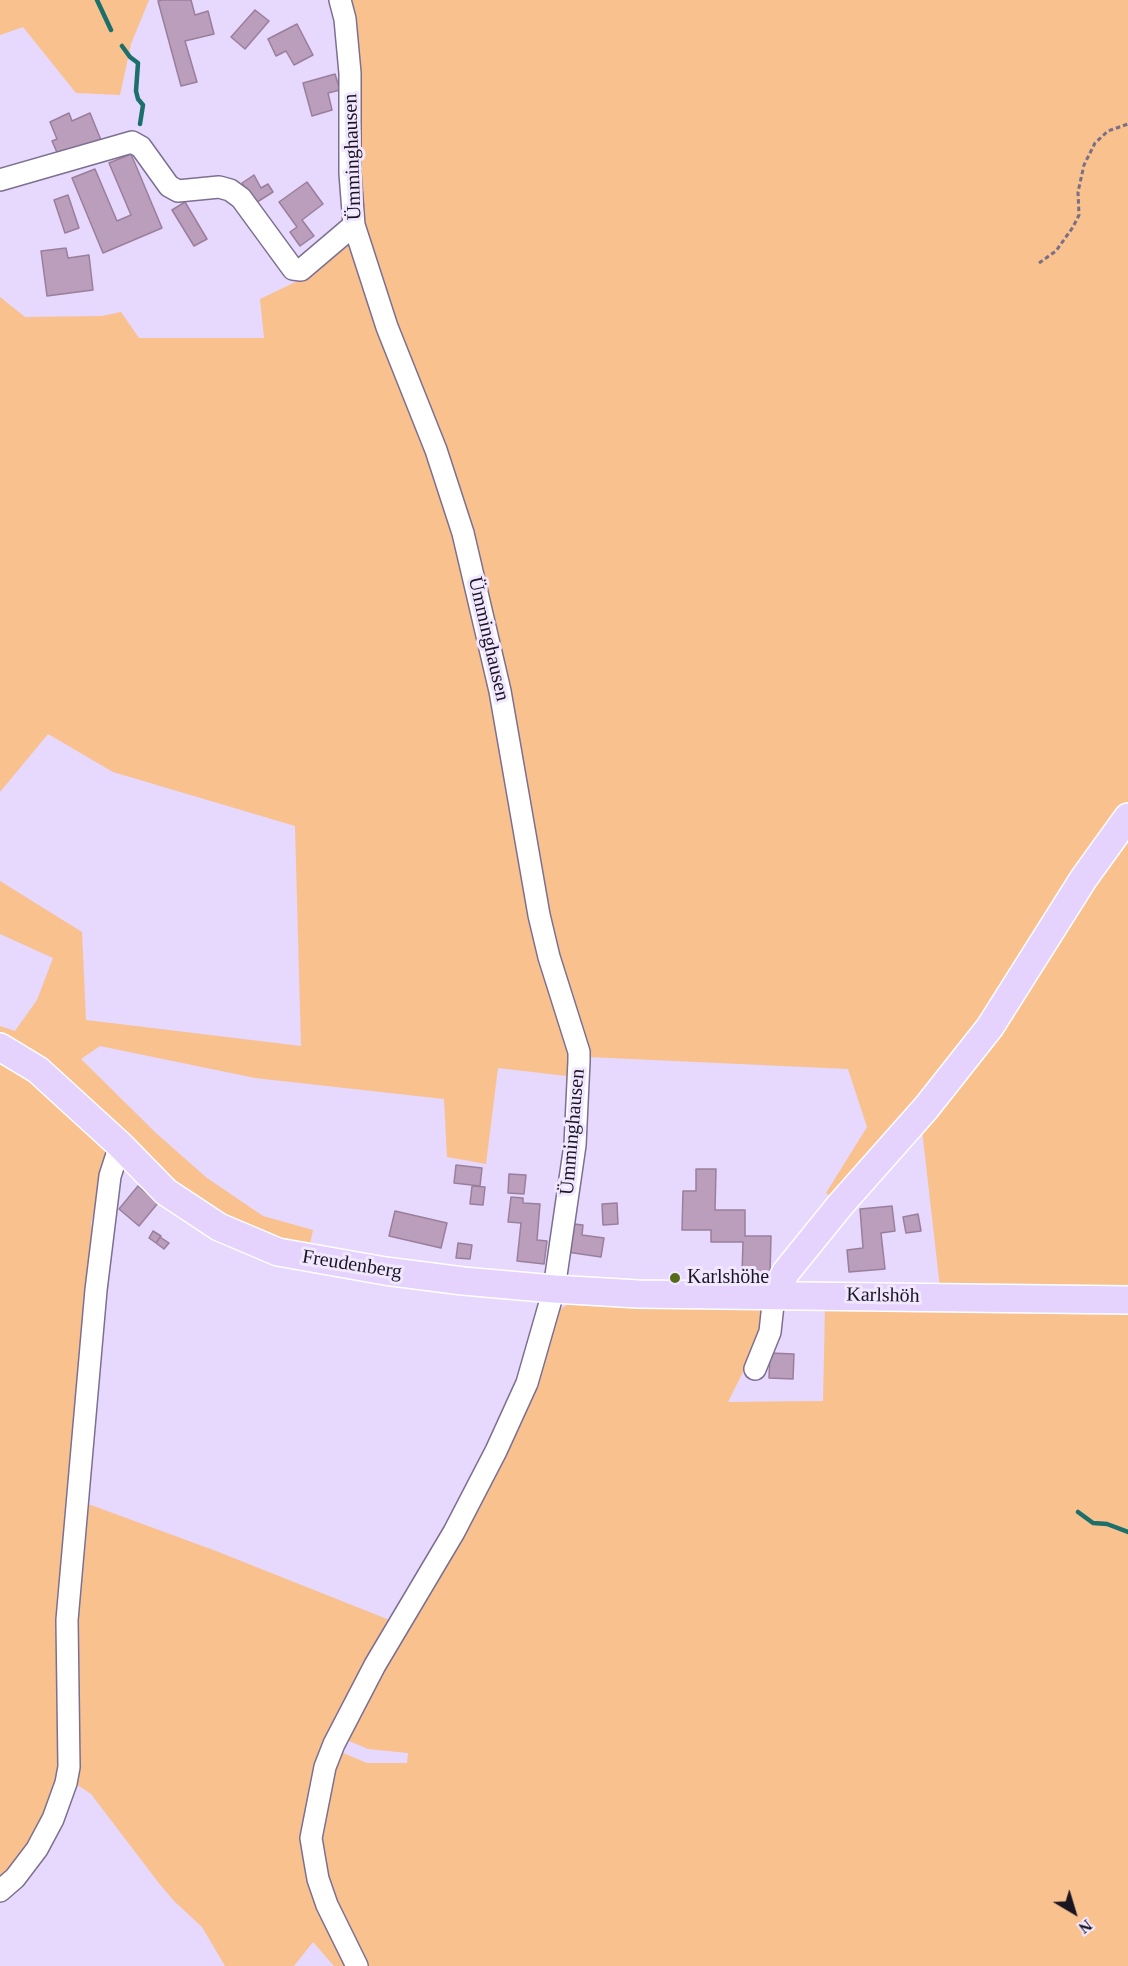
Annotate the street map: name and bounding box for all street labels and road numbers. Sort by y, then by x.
street label: Ümminghausen [339,93,367,221]
street label: Ümminghausen [462,575,514,703]
street label: Ümminghausen [556,1068,590,1196]
street label: Freudenberg [300,1245,404,1285]
street label: Karlshöh [846,1283,920,1309]

